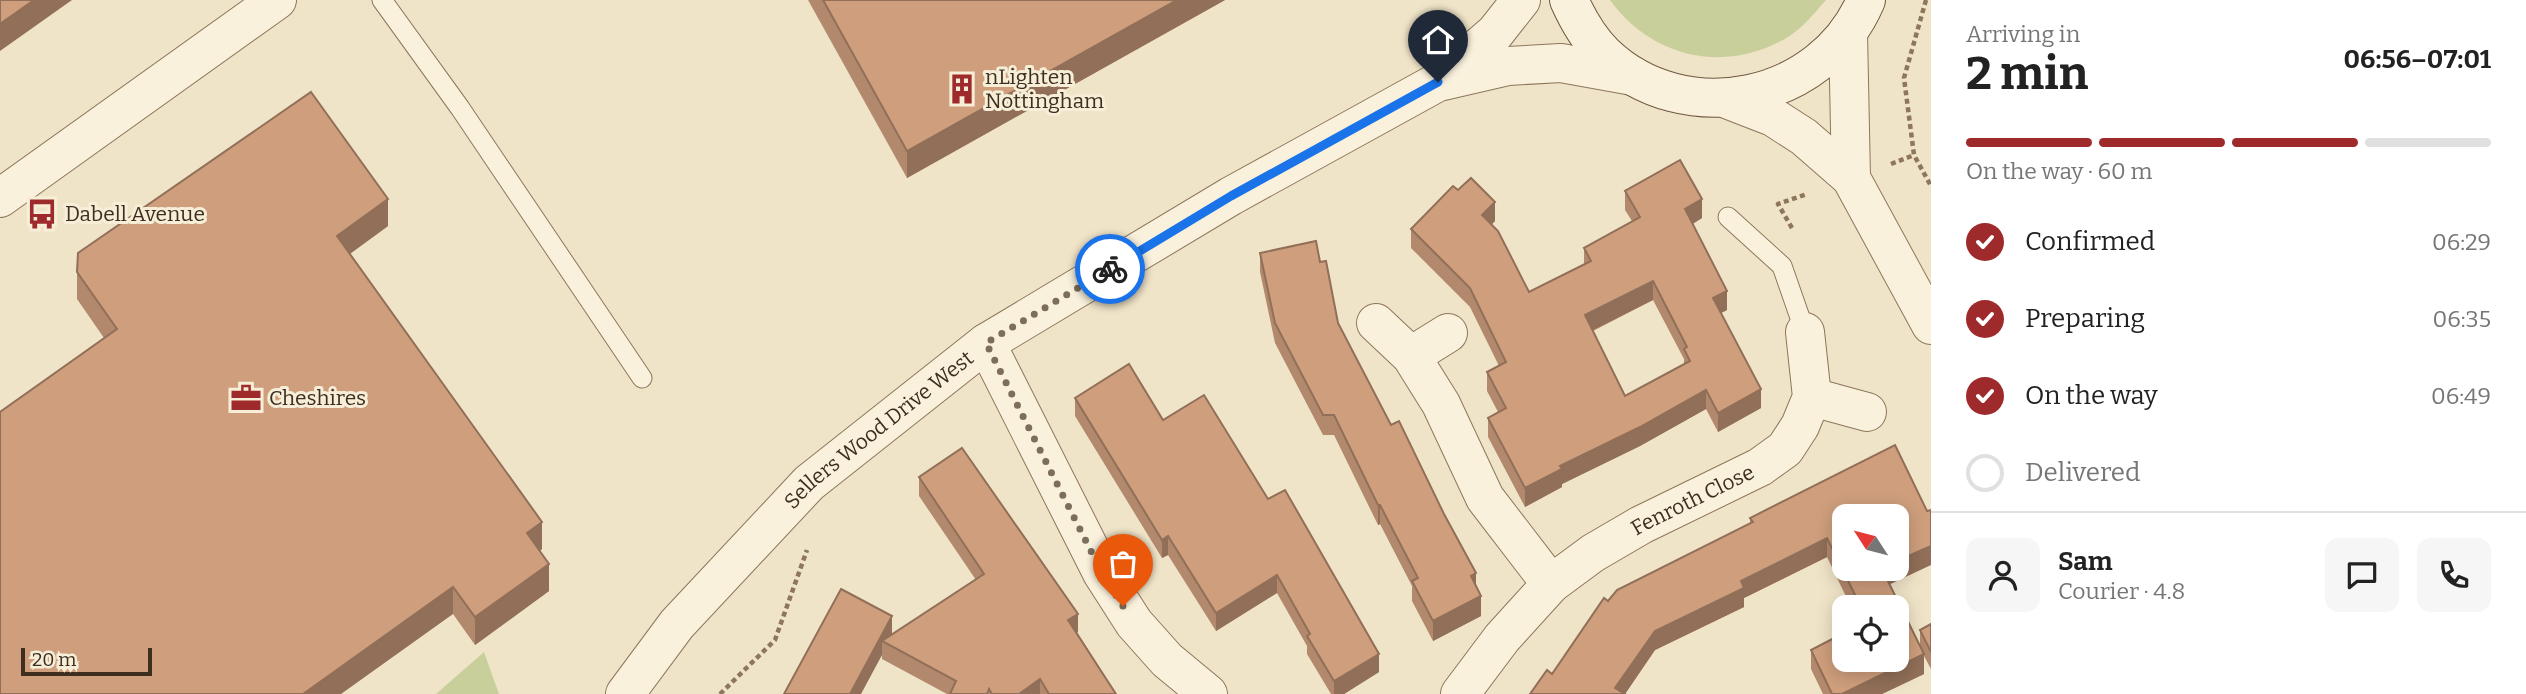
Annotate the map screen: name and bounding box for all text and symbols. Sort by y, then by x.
pin [1408,10,1468,82]
text: Arriving in [1966,20,2080,48]
icon: home [1419,21,1457,59]
text: 06:56–07:01 [2344,44,2491,75]
text: 2 min [1966,46,2088,101]
place label: nLighten Nottingham [985,64,1104,114]
building icon: nLighten Nottingham [945,72,979,106]
text: On the way · 60 m [1966,157,2152,185]
bus stop icon: Dabell Avenue [25,197,59,231]
place label: Dabell Avenue [65,201,205,227]
icon: check [1966,223,2004,261]
text: Confirmed [2025,226,2155,257]
text: 06:29 [2432,228,2491,256]
courier [1075,234,1145,304]
icon: bike [1091,250,1129,288]
icon: check [1966,300,2004,338]
text: Preparing [2025,303,2145,334]
text: 06:35 [2433,305,2491,333]
street label: Sellers Wood Drive West [779,345,979,514]
icon: check [1966,377,2004,415]
text: On the way [2025,380,2158,411]
office icon: Cheshires [229,381,263,415]
text: 06:49 [2431,382,2491,410]
place label: Cheshires [269,385,366,411]
text: Delivered [2025,457,2140,488]
street label: Fenroth Close [1626,459,1758,541]
north arrow [1832,504,1909,581]
map controls [1832,504,1909,672]
pin [1093,534,1153,606]
button: person [1966,538,2040,612]
button: chat [2325,538,2399,612]
button: phone [2417,538,2491,612]
icon: bag [1104,545,1142,583]
text: Sam [2058,546,2113,577]
text: Courier · 4.8 [2058,577,2185,605]
button: locate [1832,595,1909,672]
scale bar [21,645,152,677]
text: 20 m [32,648,76,671]

